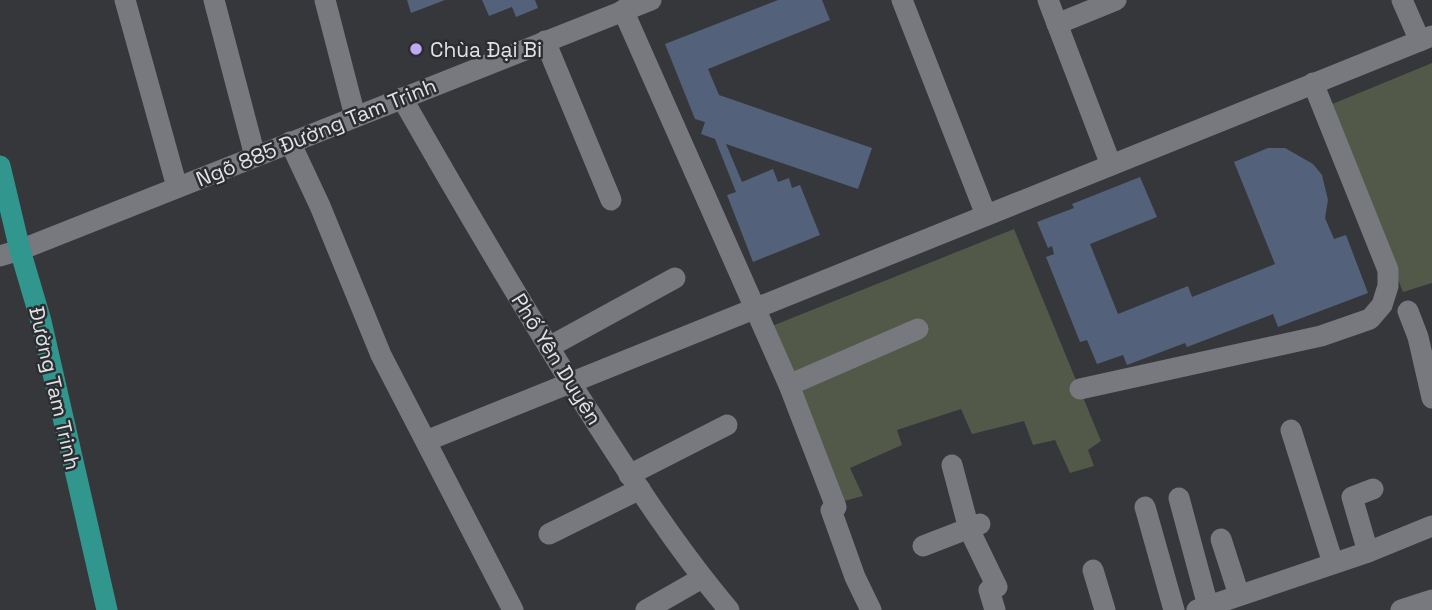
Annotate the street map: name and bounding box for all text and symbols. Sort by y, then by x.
place label: Chùa Đại Bi [430,36,542,63]
marker: Chùa Đại Bi [408,41,424,57]
street label: Ngõ 885 Đường Tam Trinh [192,71,440,193]
street label: Phố Yên Duyên [506,288,608,430]
street label: Đường Tam Trinh [23,304,87,472]

